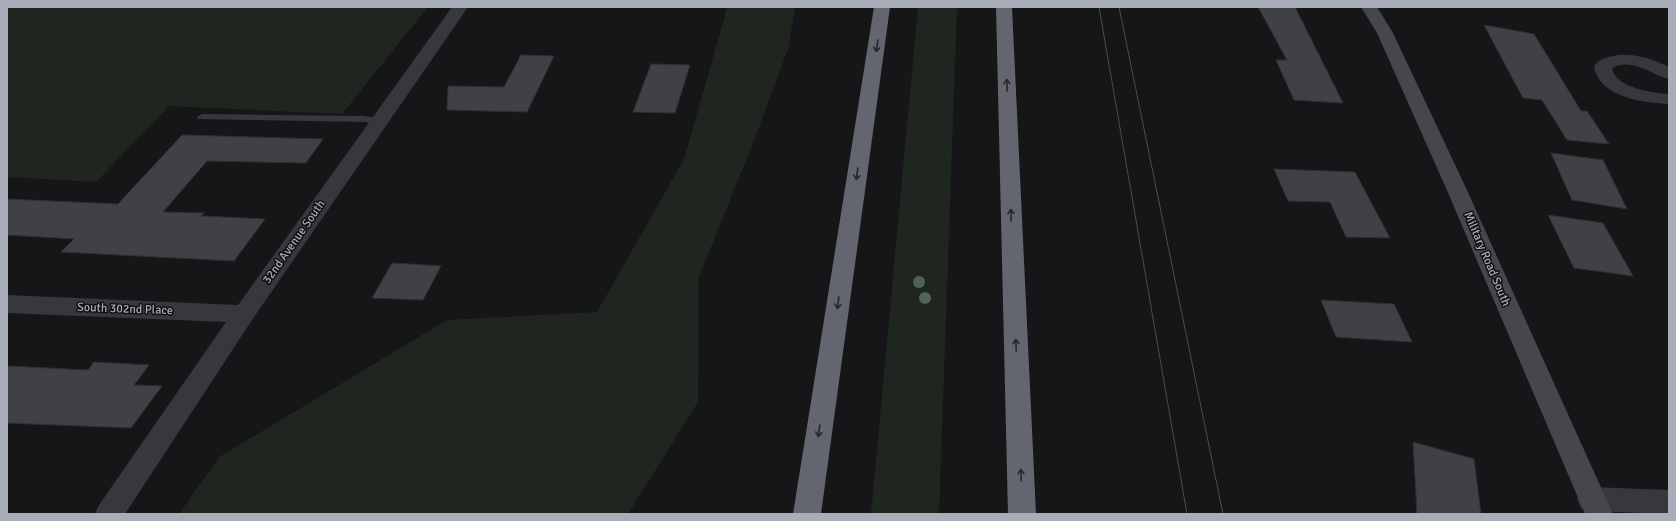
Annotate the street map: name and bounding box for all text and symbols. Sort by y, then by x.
one-way arrow [873,39,881,52]
one-way arrow [1003,79,1011,92]
one-way arrow [853,167,861,180]
street label: 32nd Avenue South [259,197,329,287]
one-way arrow [1008,209,1015,222]
street label: Military Road South [1460,209,1514,309]
one-way arrow [834,296,842,309]
street label: South 302nd Place [77,300,173,318]
one-way arrow [1012,339,1020,352]
one-way arrow [815,424,823,437]
one-way arrow [1017,469,1024,482]

